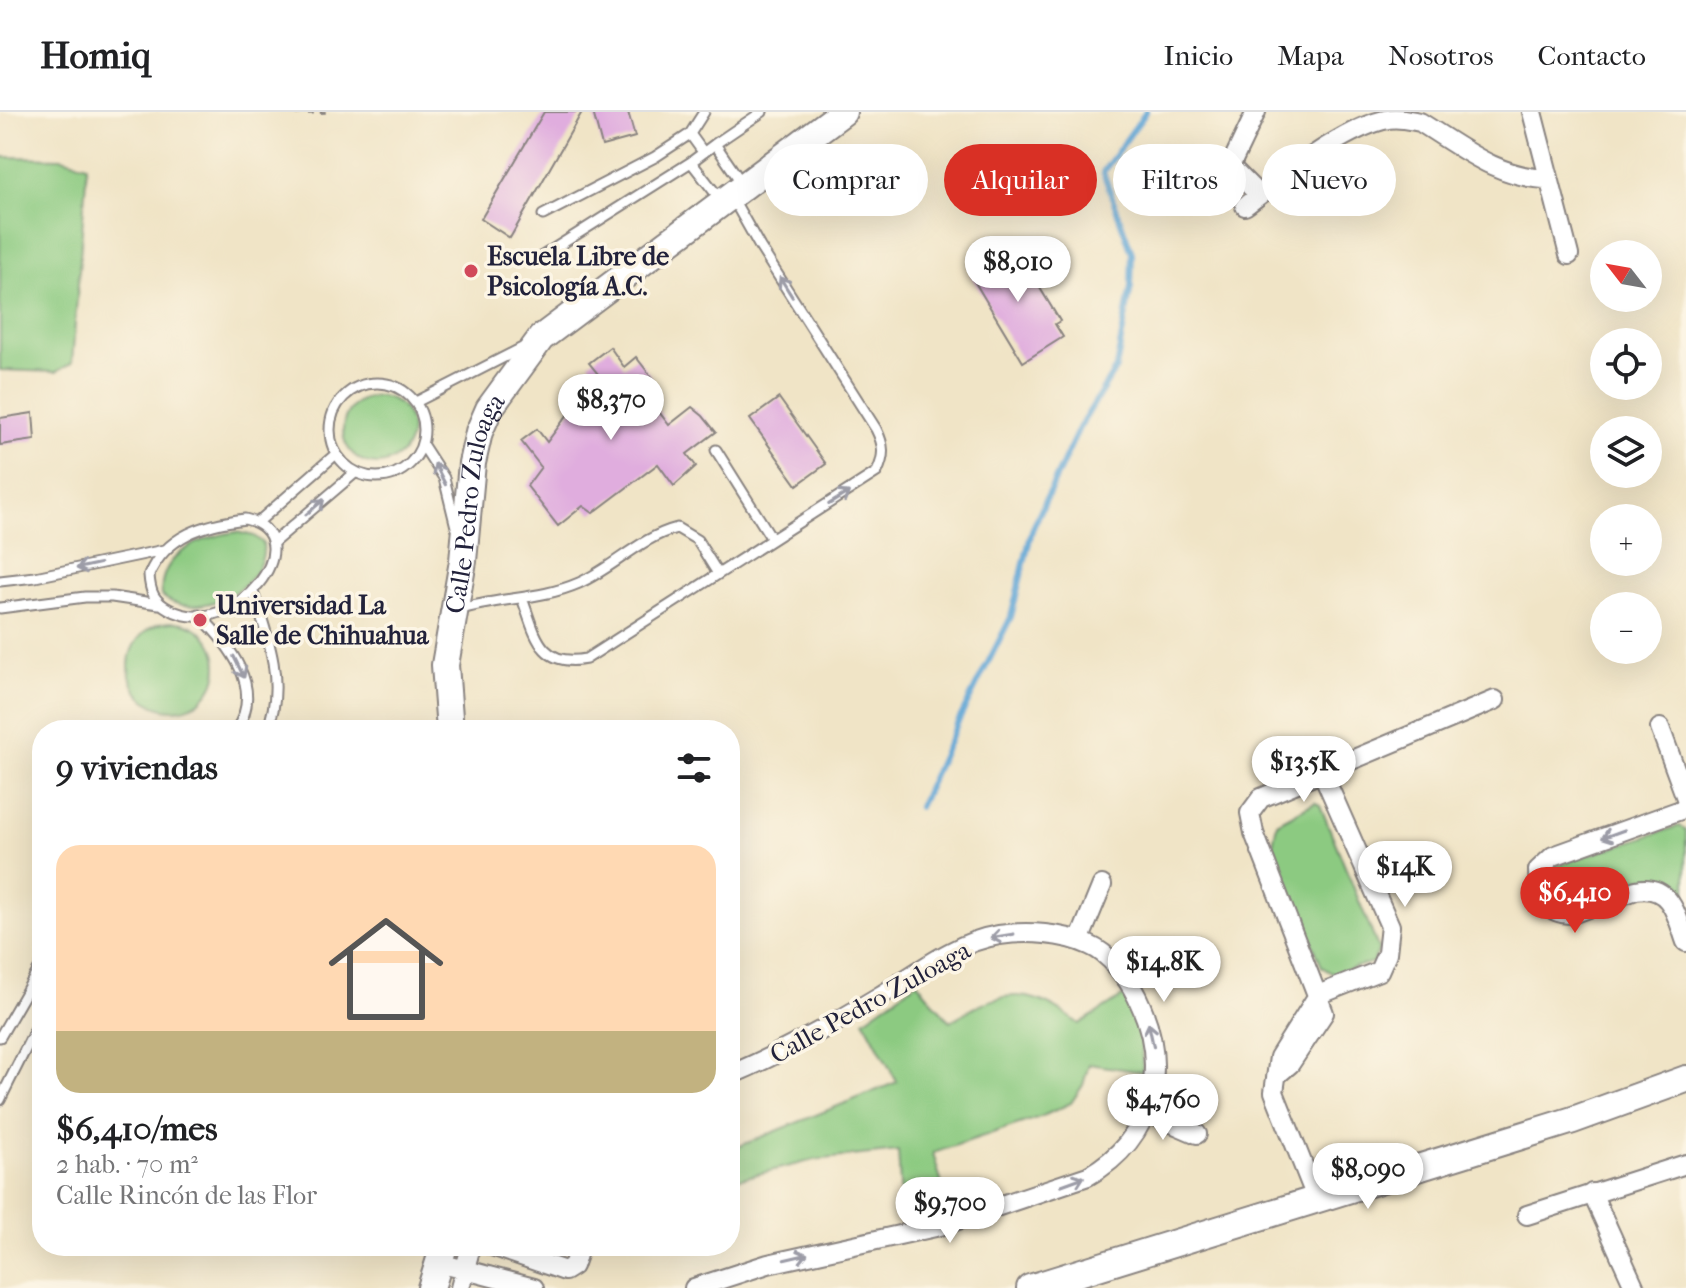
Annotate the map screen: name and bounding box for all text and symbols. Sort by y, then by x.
text: Homiq [40,33,151,78]
text: Inicio [1163,39,1233,72]
text: Mapa [1277,39,1344,72]
text: Nosotros [1388,39,1494,72]
text: Contacto [1538,39,1646,72]
chip: Comprar [764,144,928,216]
chip: Alquilar [944,144,1097,216]
chip: Filtros [1113,144,1246,216]
chip: Nuevo [1262,144,1396,216]
pin: $8,010 [953,236,1083,304]
north arrow [1590,240,1662,312]
map controls [1590,240,1662,664]
place label: Escuela Libre de Psicología A.C. [487,241,669,302]
text: $8,010 [983,246,1053,277]
marker: Escuela Libre de Psicología A.C. [462,262,480,280]
one-way arrow [777,277,794,299]
button: locate [1590,328,1662,400]
pin: $8,370 [546,374,676,442]
text: $8,370 [576,384,646,415]
street label: Calle Pedro Zuloaga [439,386,512,616]
button: layers [1590,416,1662,488]
one-way arrow [432,463,447,487]
one-way arrow [827,489,850,505]
one-way arrow [304,498,325,516]
button: + [1590,504,1662,576]
one-way arrow [75,559,101,574]
place label: Universidad La Salle de Chihuahua [215,590,429,651]
button: − [1590,592,1662,664]
marker: Universidad La Salle de Chihuahua [191,611,209,629]
one-way arrow [232,655,247,679]
pin: $13.5K [1239,736,1369,804]
icon: filters [672,746,716,790]
text: $13.5K [1270,746,1338,777]
text: 9 viviendas [56,748,218,788]
one-way arrow [1600,828,1625,843]
pin: $14K [1358,841,1452,909]
text: $14K [1376,851,1434,882]
pin: $6,410 [1510,867,1640,935]
text: $6,410 [1538,877,1612,908]
icon: home [314,897,458,1041]
one-way arrow [990,929,1016,944]
street label: Calle Pedro Zuloaga [765,934,977,1070]
pin: $14.8K [1099,936,1229,1004]
text: $14.8K [1126,946,1202,977]
one-way arrow [1143,1023,1158,1049]
pin: $4,760 [1098,1074,1228,1142]
text: $4,760 [1125,1084,1201,1115]
text: $6,410/mes [56,1109,218,1149]
pin: $8,090 [1303,1143,1433,1211]
text: 2 hab. · 70 m² [56,1149,198,1180]
text: $8,090 [1330,1153,1406,1184]
one-way arrow [1060,1173,1085,1187]
pin: $9,700 [885,1177,1015,1245]
text: Calle Rincón de las Flor [56,1180,317,1211]
text: $9,700 [913,1187,987,1218]
one-way arrow [782,1249,808,1264]

